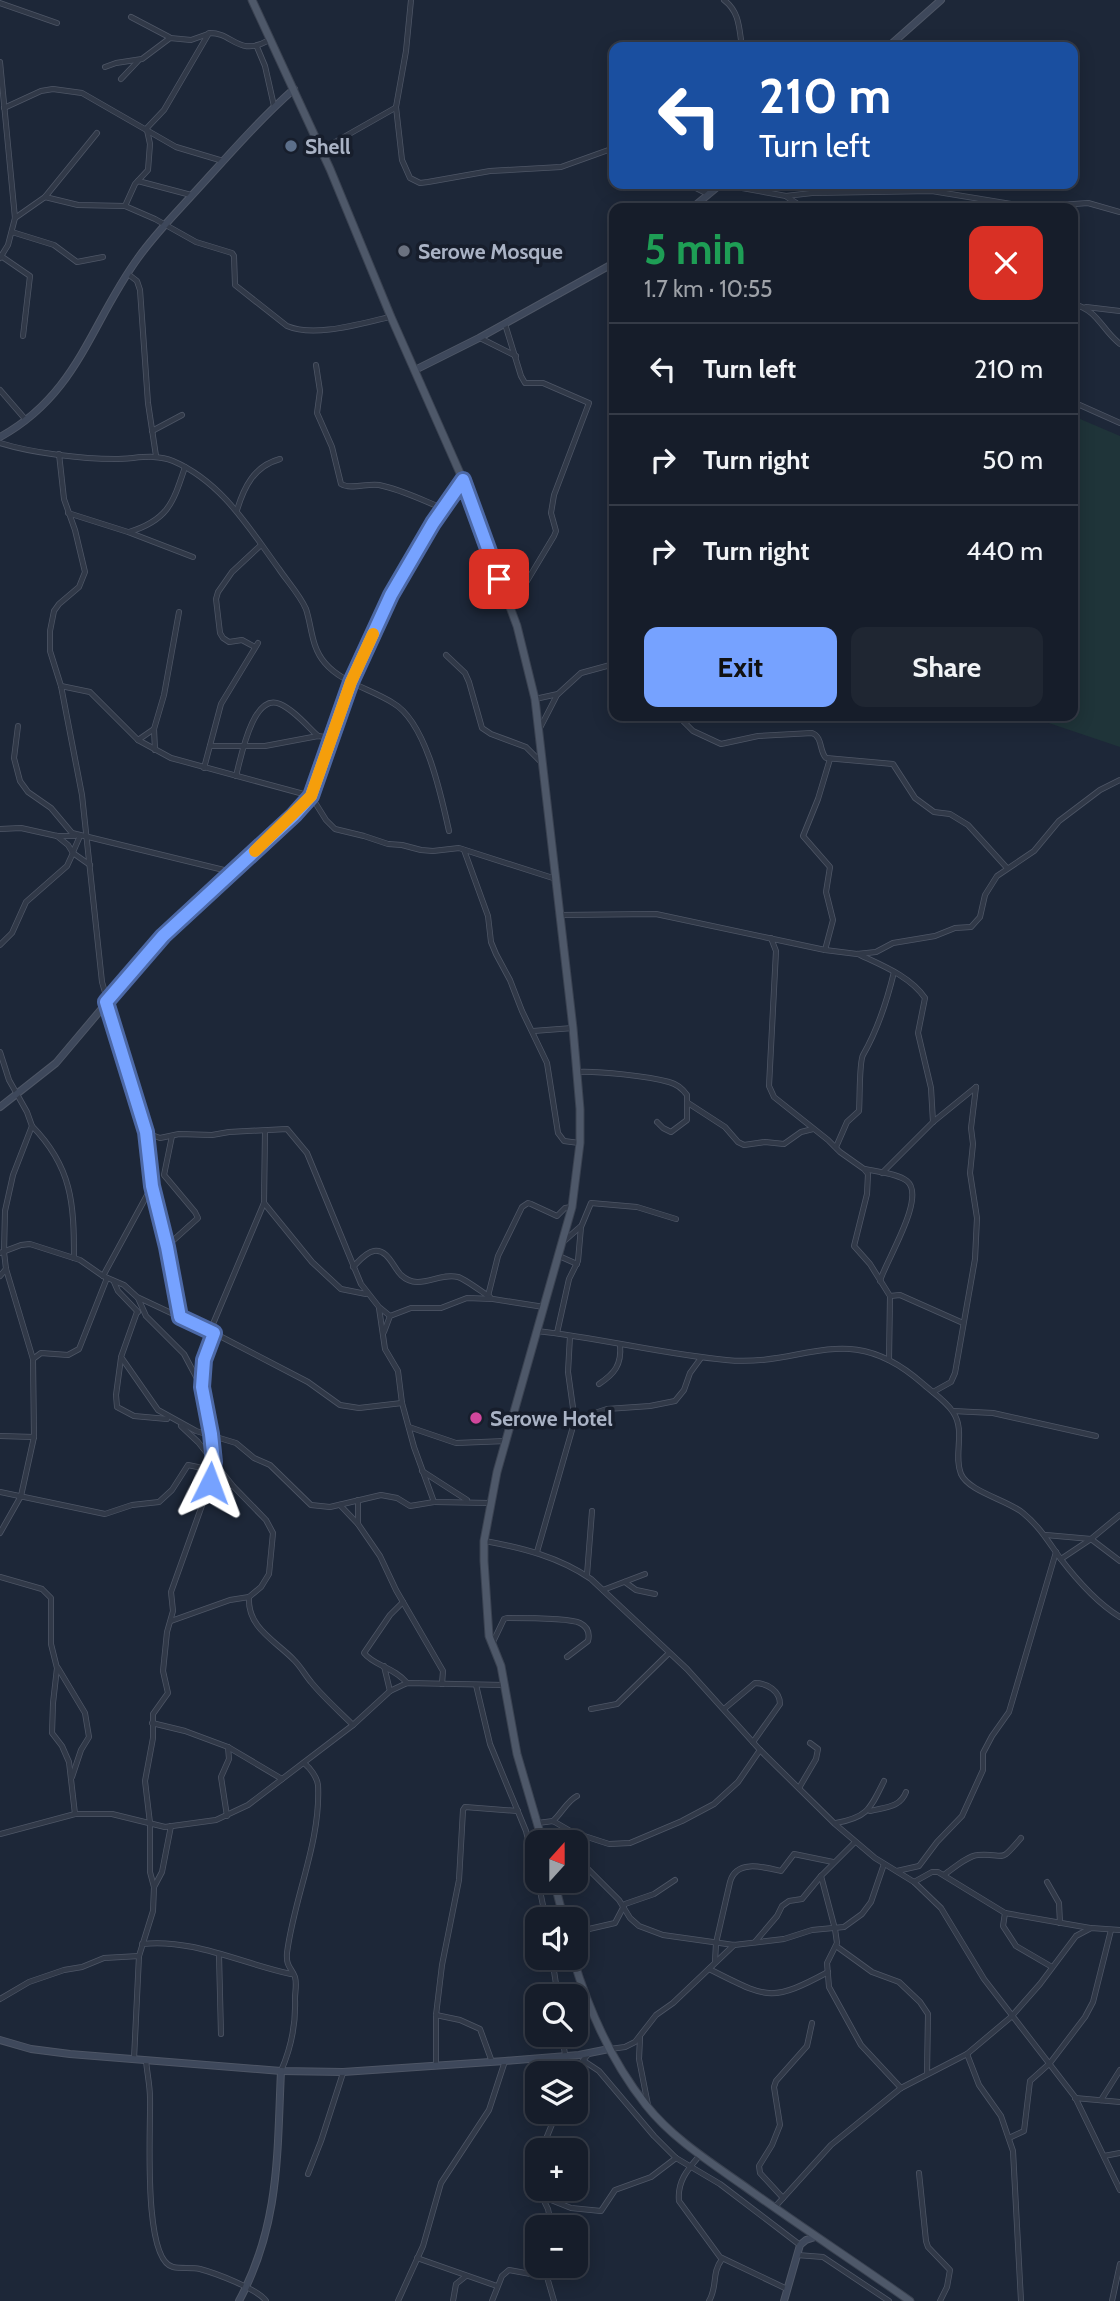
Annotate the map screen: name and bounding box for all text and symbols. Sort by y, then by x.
text: 210 m [759,66,891,125]
icon: left [644,70,735,161]
text: Turn left [759,126,870,165]
place label: Shell [305,134,351,159]
marker: Shell [283,138,299,154]
text: 5 min [644,223,746,275]
button: close [969,226,1043,300]
place label: Serowe Mosque [418,239,563,264]
marker: Serowe Mosque [396,243,412,259]
text: 1.7 km · 10:55 [644,275,773,303]
icon: left [644,350,682,388]
text: Turn left [703,353,796,385]
text: 210 m [974,353,1043,385]
icon: right [644,441,682,479]
text: Turn right [703,444,809,476]
text: 50 m [982,444,1043,476]
icon: right [644,532,682,570]
text: Turn right [703,535,809,567]
text: 440 m [966,535,1043,567]
pin [469,549,529,609]
icon: arrive [480,560,518,598]
button: Exit [644,627,837,707]
button: Share [851,627,1043,707]
place label: Serowe Hotel [490,1406,613,1431]
marker: Serowe Hotel [468,1410,484,1426]
position arrow [173,1446,247,1520]
north arrow [525,1830,588,1894]
map controls [525,1830,588,2278]
button: sound [525,1907,588,1970]
button: search [525,1984,588,2047]
button: layers [525,2061,588,2124]
button: + [525,2138,588,2201]
button: − [525,2215,588,2278]

